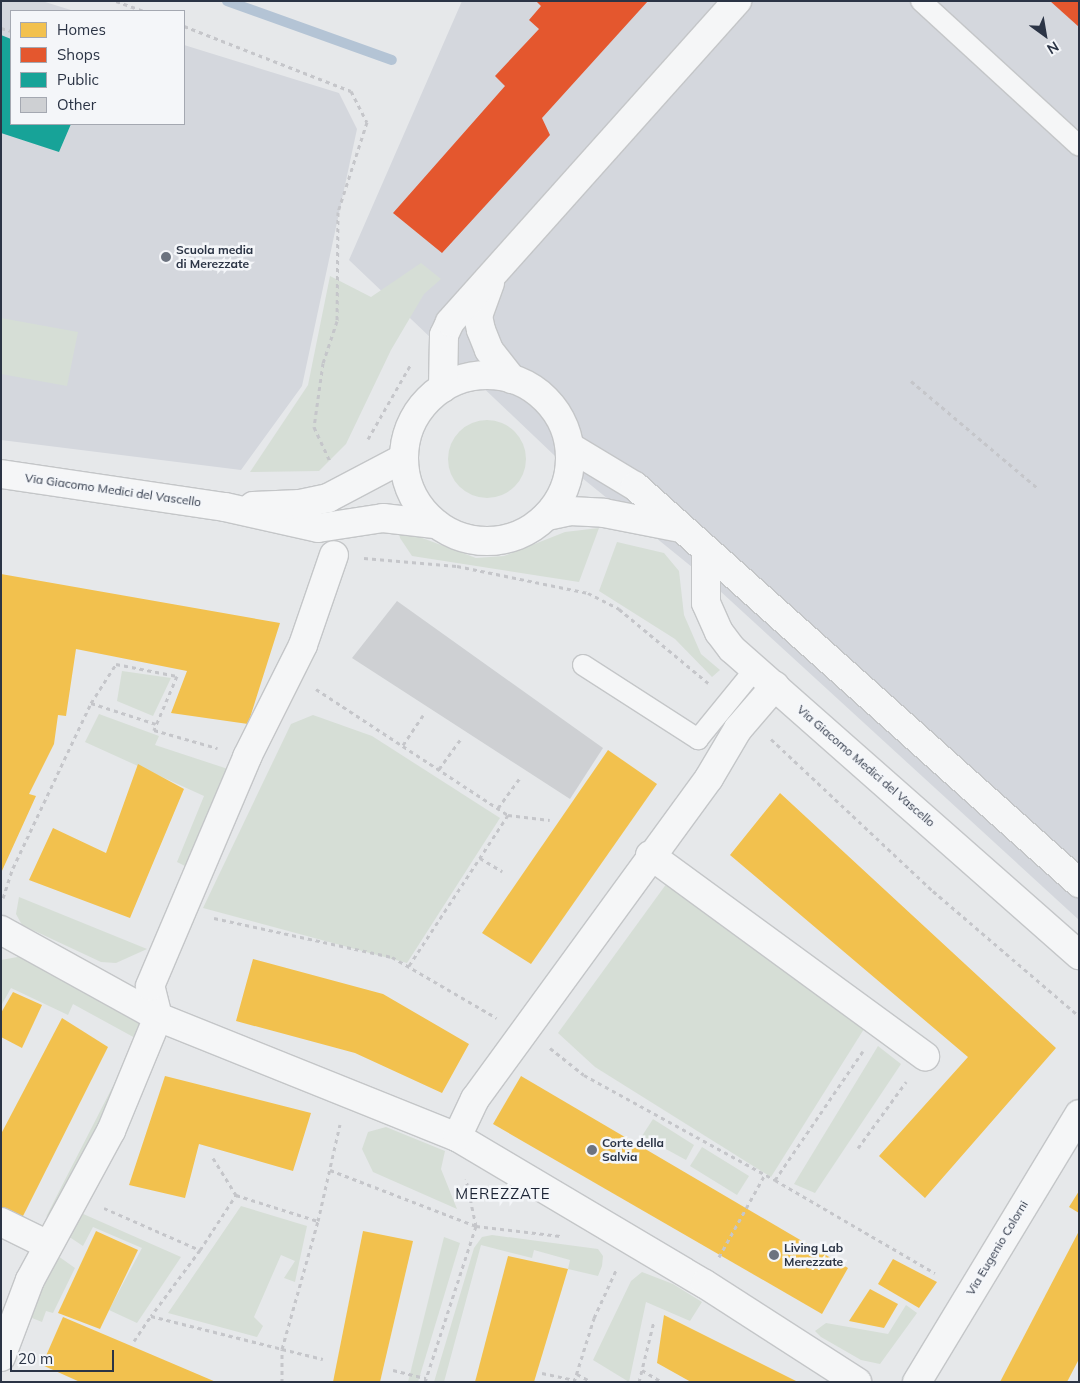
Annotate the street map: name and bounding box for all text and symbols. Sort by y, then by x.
legend [10,10,185,125]
north arrow [1020,10,1070,60]
text: Homes [57,20,106,39]
text: N [1044,37,1062,58]
text: Shops [57,45,100,64]
text: Public [57,70,99,89]
text: Other [57,95,96,114]
place label: Scuola media di Merezzate [176,243,253,271]
marker: Scuola media di Merezzate [160,251,172,263]
street label: Via Giacomo Medici del Vascello [24,470,202,510]
street label: Via Giacomo Medici del Vascello [794,702,938,830]
place label: Corte della Salvia [602,1136,664,1164]
marker: Corte della Salvia [586,1144,598,1156]
district label: MEREZZATE [454,1185,552,1203]
street label: Via Eugenio Colorni [963,1198,1031,1298]
place label: Living Lab Merezzate [784,1241,843,1269]
marker: Living Lab Merezzate [768,1249,780,1261]
scale bar [12,1340,116,1372]
text: 20 m [18,1349,53,1368]

